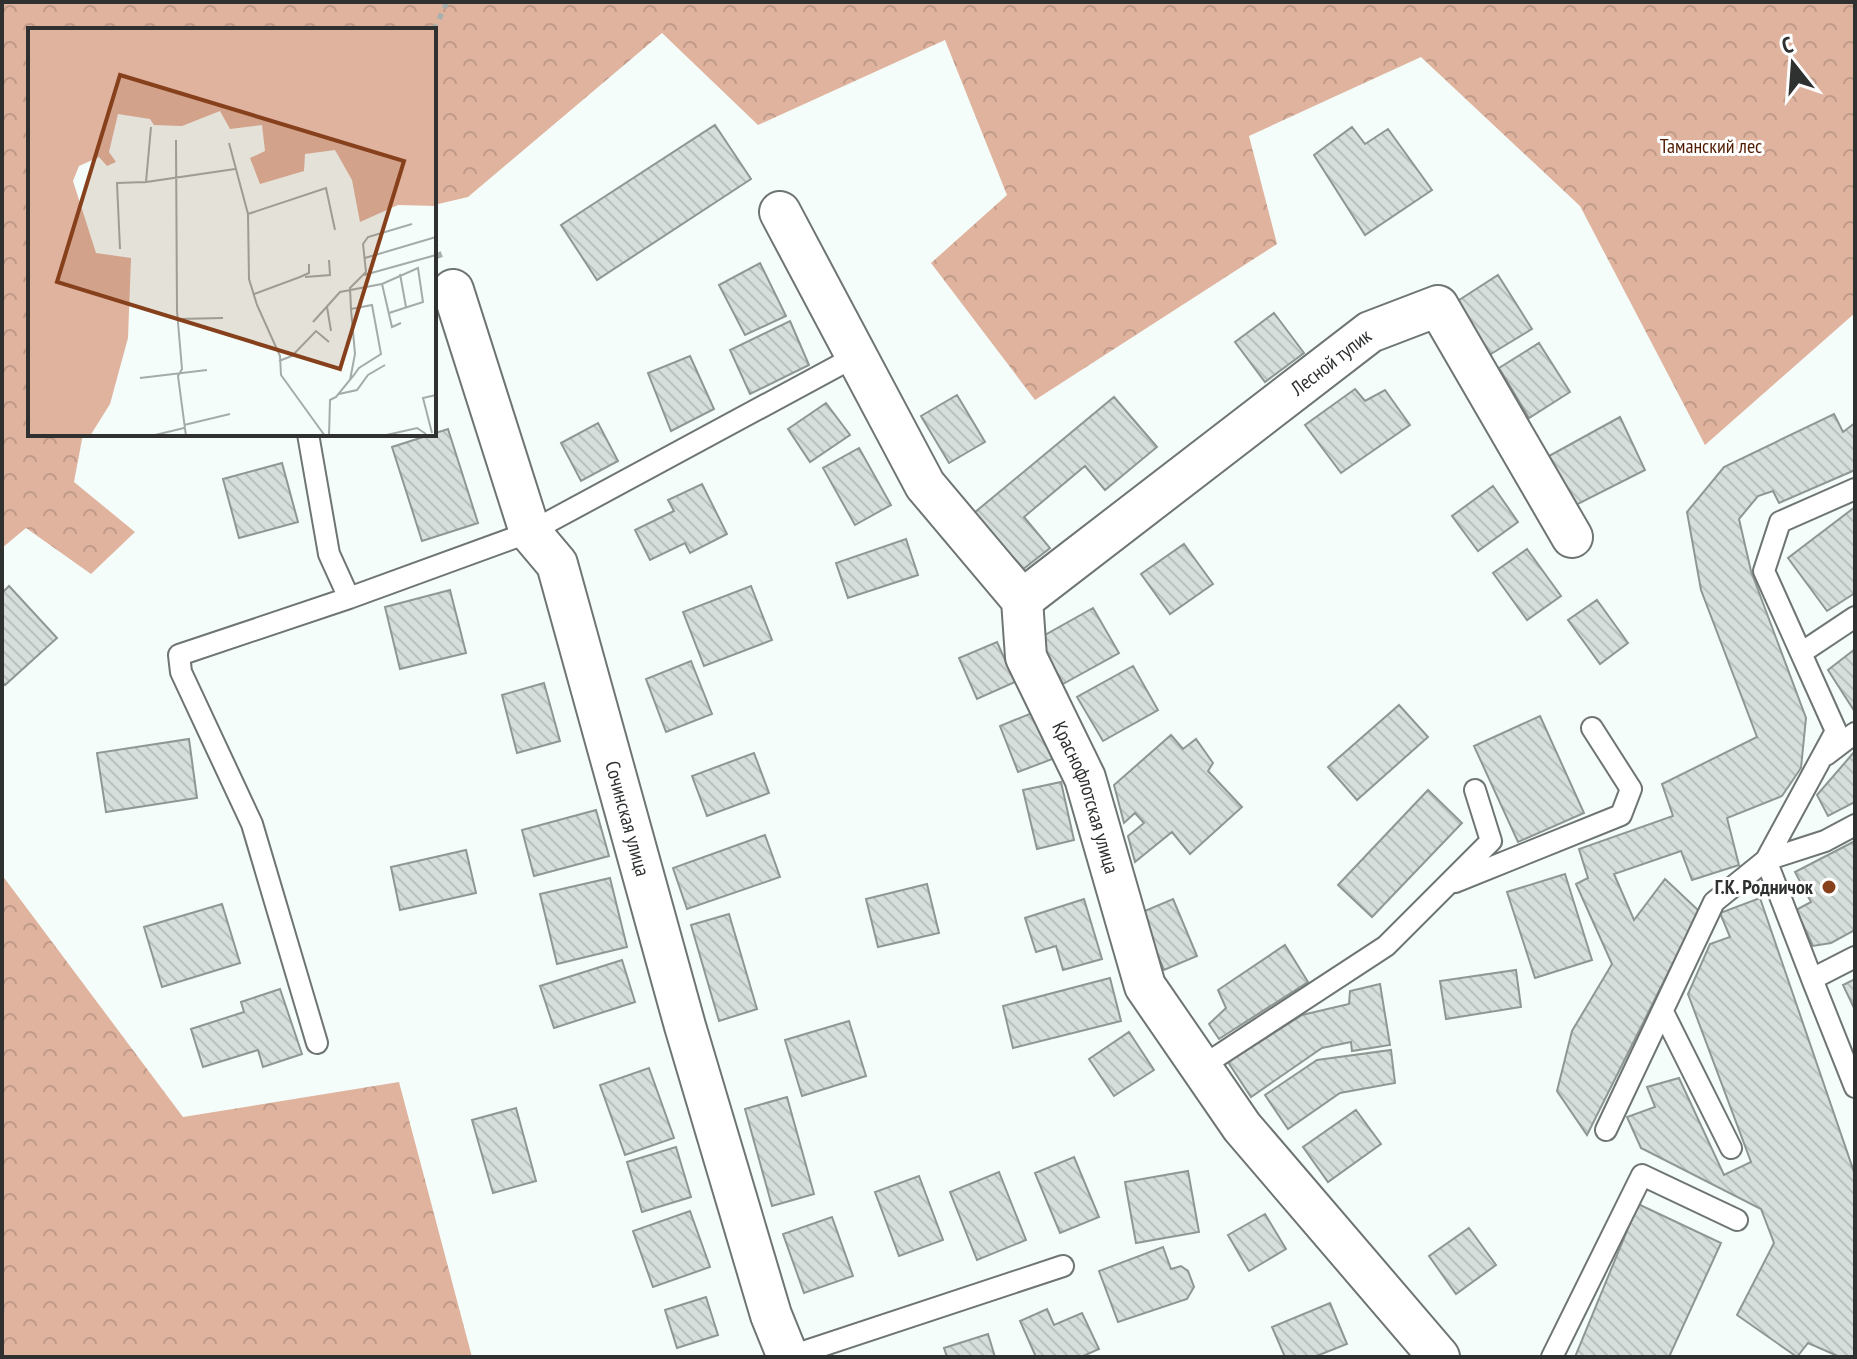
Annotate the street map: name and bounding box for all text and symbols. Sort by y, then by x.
north arrow [1753,24,1833,104]
inset map [28,28,436,436]
text: С [1778,30,1796,60]
park label: Таманский лес [1660,133,1762,159]
street label: Лесной тупик [1285,323,1377,402]
street label: Краснофлотская улица [1046,717,1125,877]
street label: Сочинская улица [599,758,656,879]
place label: Г.К. Родничок [1715,874,1814,900]
marker: Г.К. Родничок [1820,878,1838,896]

